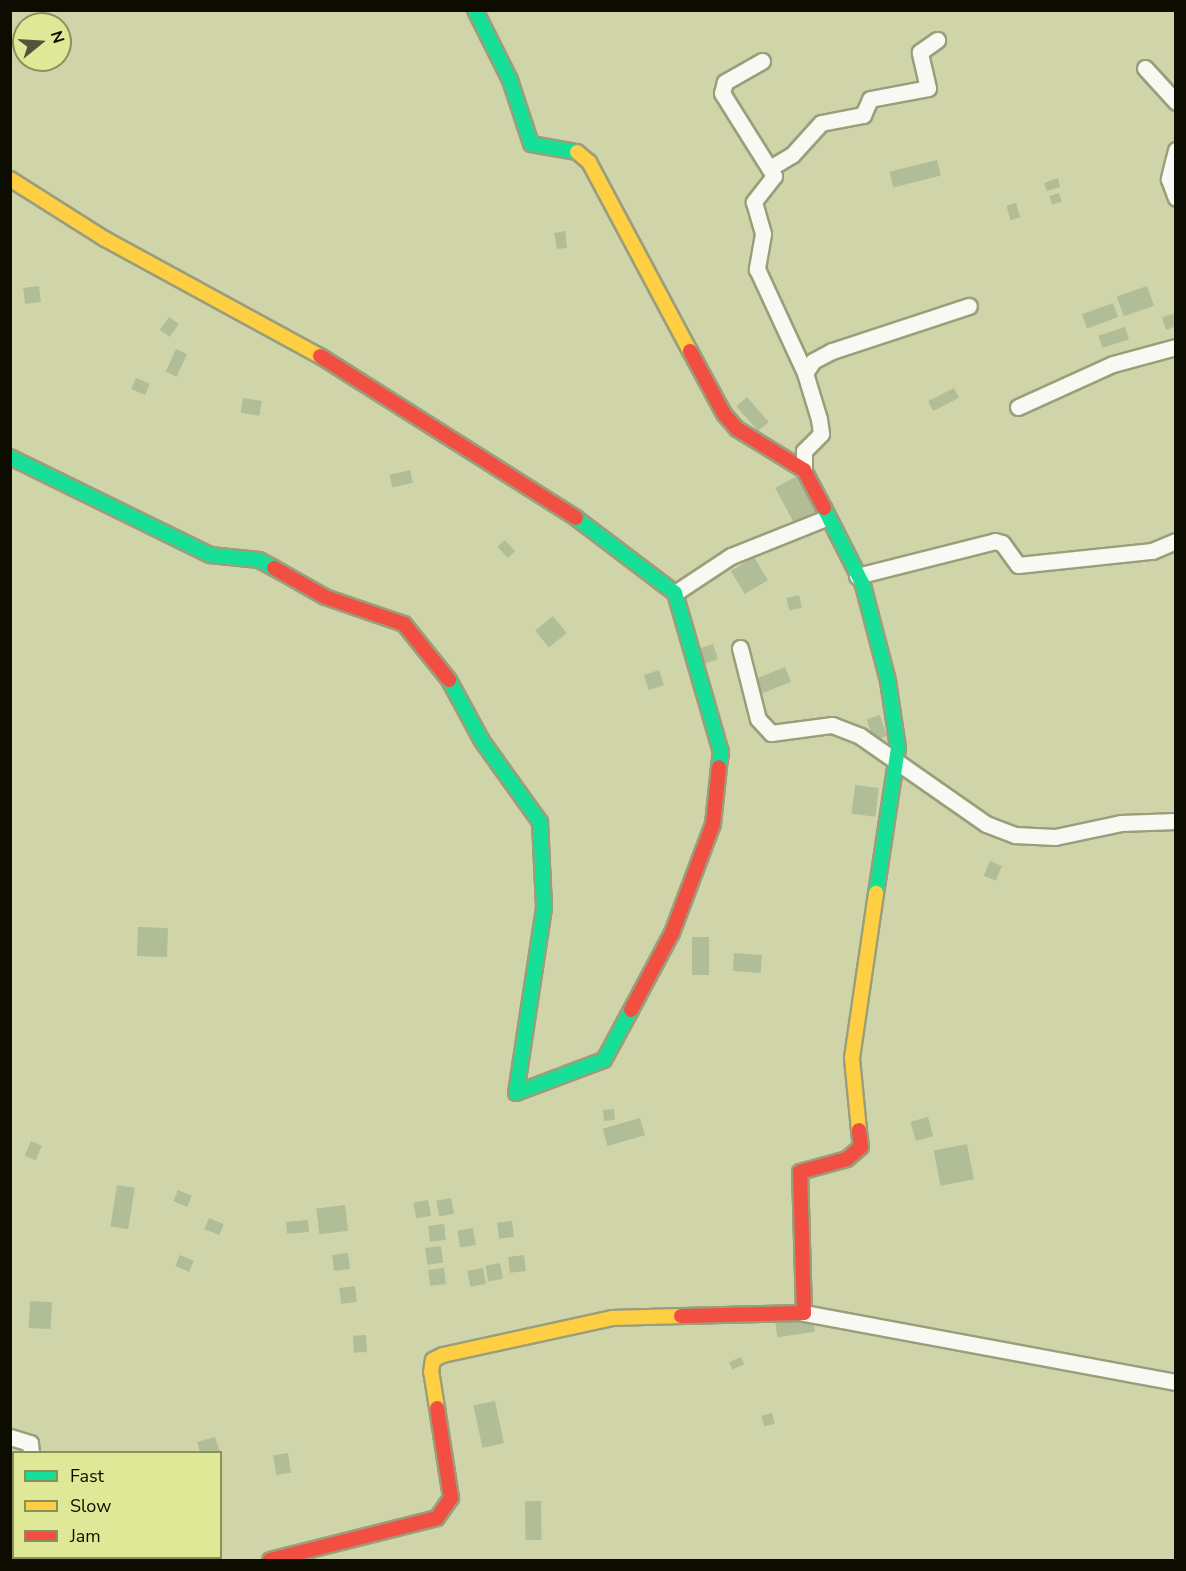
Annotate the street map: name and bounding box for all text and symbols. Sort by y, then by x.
north arrow [12,12,72,72]
text: N [45,28,70,46]
legend [12,1451,222,1559]
text: Fast [70,1464,104,1488]
text: Slow [70,1494,111,1518]
text: Jam [70,1524,101,1548]

